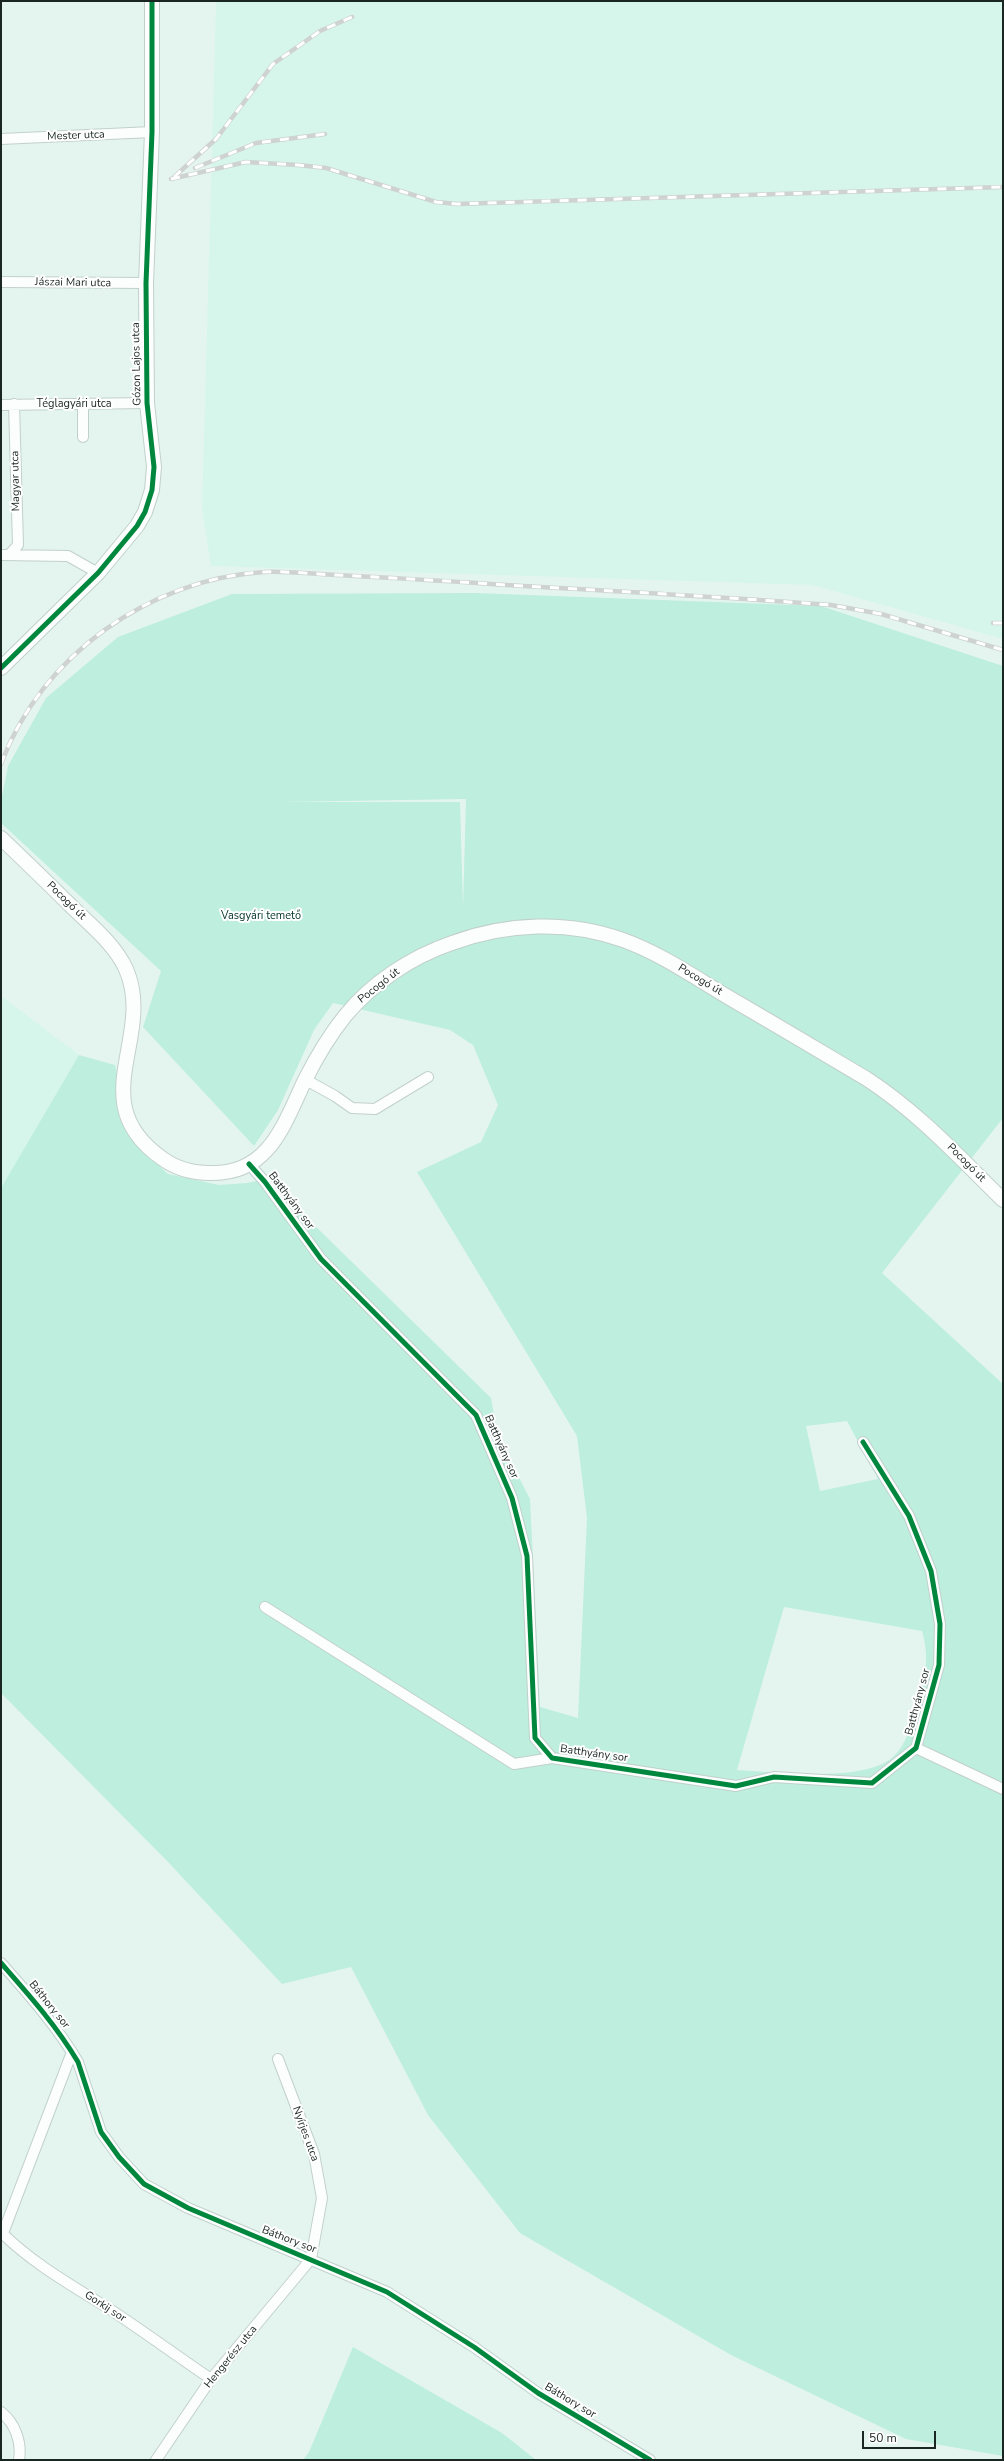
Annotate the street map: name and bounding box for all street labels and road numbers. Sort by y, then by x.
street label: Mester utca [47,128,105,144]
street label: Jászai Mari utca [35,276,111,290]
street label: Gózon Lajos utca [130,322,144,406]
street label: Téglagyári utca [36,397,112,411]
street label: Magyar utca [9,451,23,511]
street label: Pocogó út [44,879,88,923]
street label: Pocogó út [675,962,725,998]
street label: Pocogó út [355,966,403,1006]
street label: Pocogó út [944,1141,988,1185]
street label: Batthyány sor [265,1170,317,1232]
street label: Batthyány sor [481,1413,521,1481]
street label: Batthyány sor [903,1667,933,1737]
street label: Batthyány sor [559,1743,629,1765]
street label: Báthory sor [26,1978,72,2032]
street label: Nyírjes utca [289,2105,321,2163]
street label: Báthory sor [260,2224,318,2256]
street label: Gorkij sor [82,2289,128,2325]
street label: Hengerész utca [202,2323,260,2391]
street label: Báthory sor [542,2381,598,2421]

